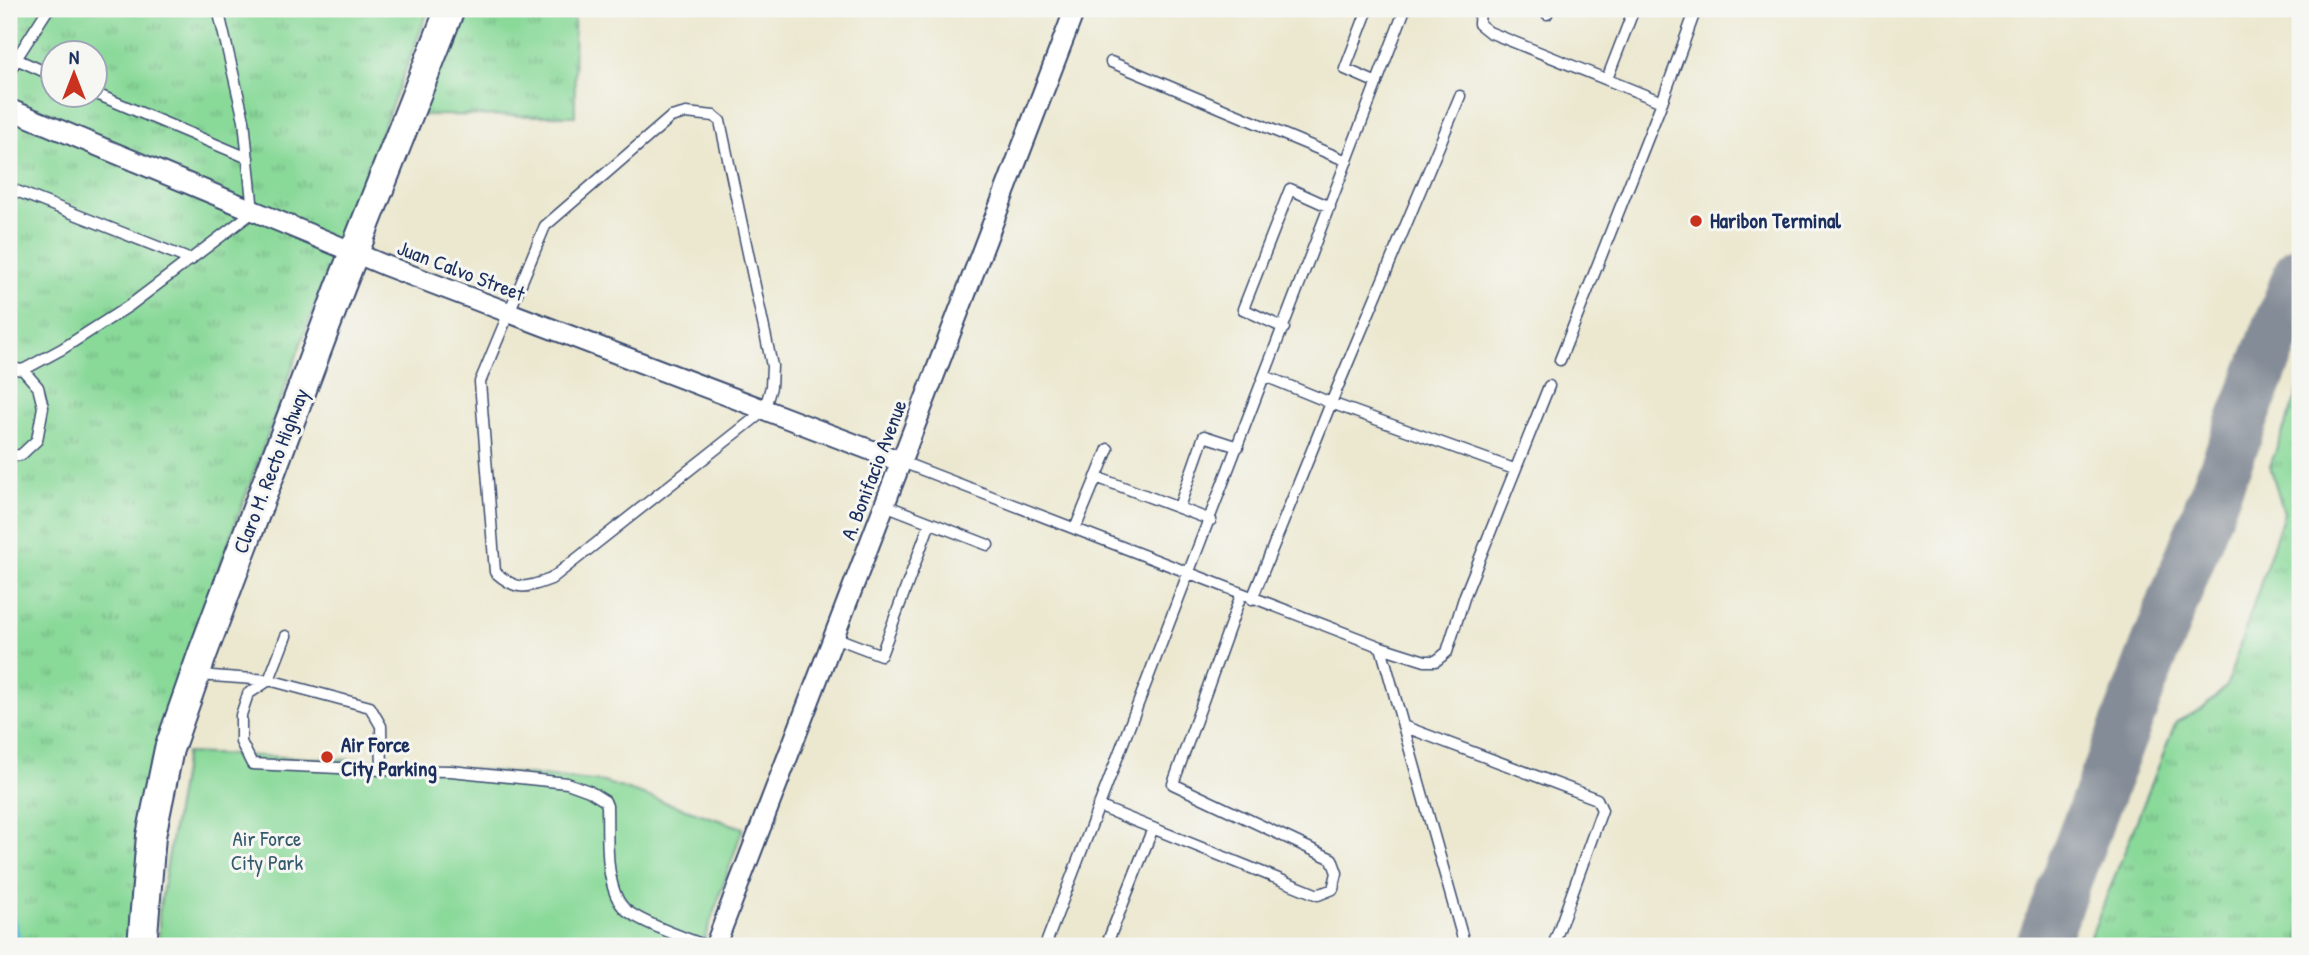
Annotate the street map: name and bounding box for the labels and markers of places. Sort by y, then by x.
place label: Haribon Terminal [1710,206,1841,235]
marker: Haribon Terminal [1688,213,1704,229]
place label: Air Force City Parking [341,730,437,784]
marker: Air Force City Parking [319,749,335,765]

